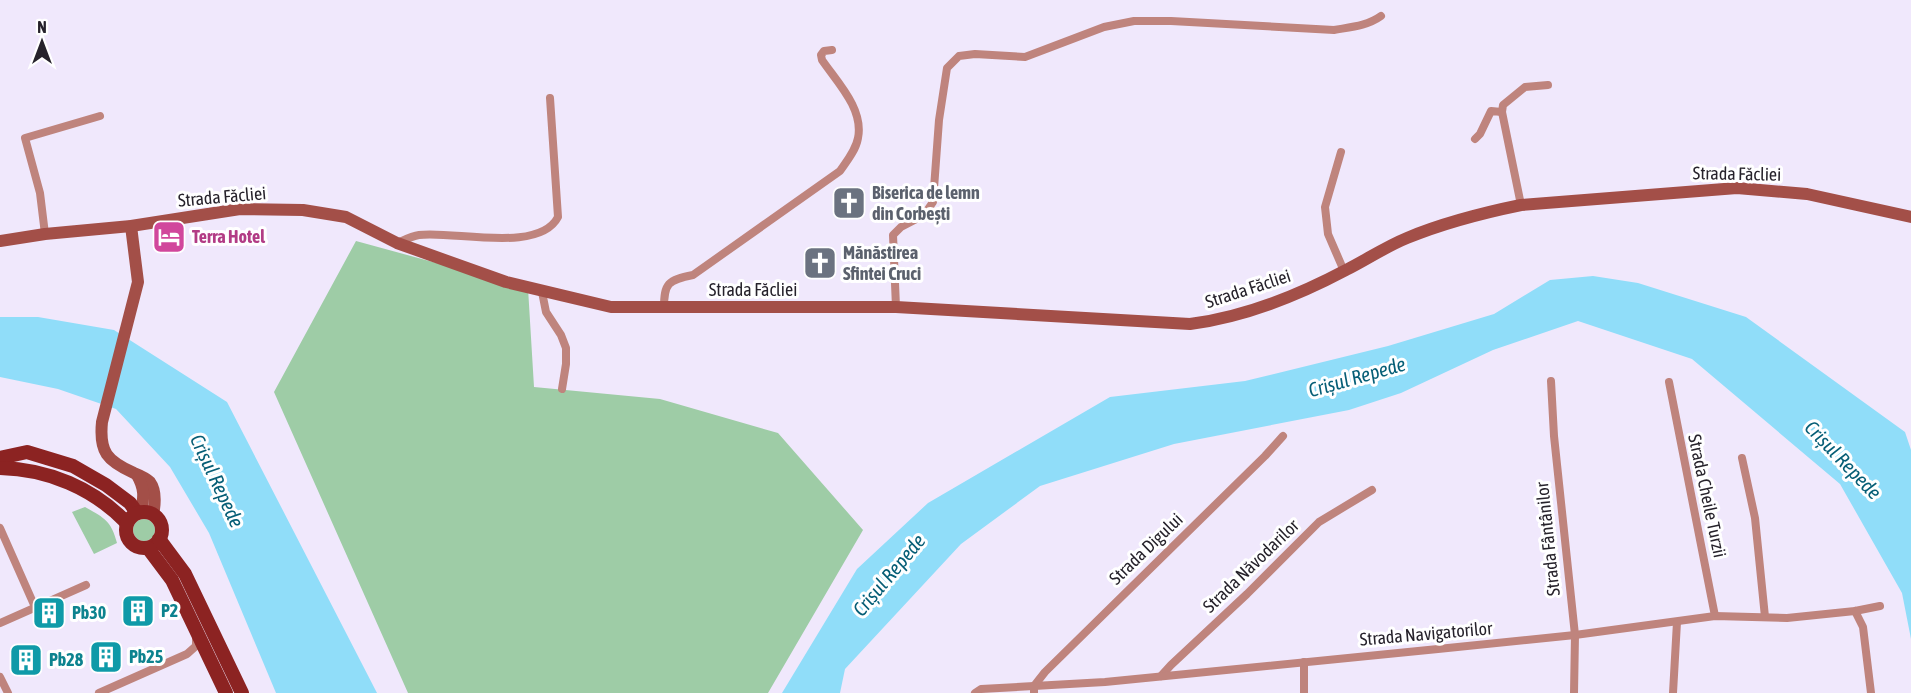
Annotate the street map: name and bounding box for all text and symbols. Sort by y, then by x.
north arrow [12,12,72,72]
text: N [37,18,47,36]
street label: Strada Făcliei [1693,162,1781,185]
street label: Strada Făcliei [177,182,267,211]
place label: Biserica de lemn din Corbești [872,182,980,225]
church icon: Biserica de lemn din Corbești [831,185,867,221]
hotel icon: Terra Hotel [151,219,187,255]
place label: Terra Hotel [192,226,265,247]
place label: Mănăstirea Sfintei Cruci [843,242,921,284]
church icon: Mănăstirea Sfintei Cruci [802,245,838,281]
street label: Strada Făcliei [1202,265,1293,312]
street label: Strada Făcliei [709,279,797,300]
water label: Crișul Repede [1306,352,1408,401]
water label: Crișul Repede [1800,416,1886,504]
water label: Crișul Repede [186,431,249,531]
street label: Strada Cheile Turzii [1684,432,1731,559]
street label: Strada Fântânilor [1531,480,1564,597]
street label: Strada Digului [1105,509,1187,589]
street label: Strada Năvodarilor [1198,514,1303,617]
water label: Crișul Repede [848,529,930,620]
building icon: P2 [120,593,156,629]
building icon: Pb30 [31,595,67,631]
place label: P2 [161,600,178,621]
place label: Pb30 [72,602,106,623]
street label: Strada Navigatorilor [1359,617,1494,650]
building icon: Pb25 [88,639,124,675]
building icon: Pb28 [8,642,44,678]
place label: Pb25 [129,646,163,667]
place label: Pb28 [49,649,84,670]

